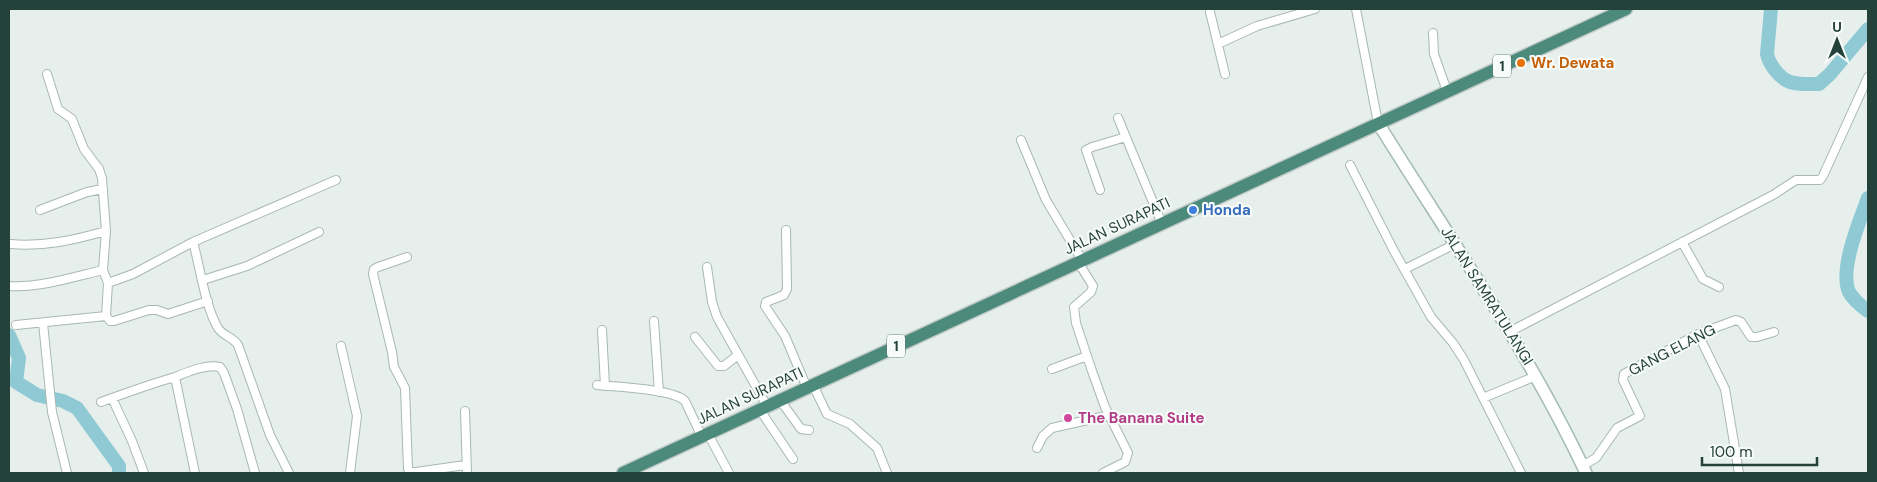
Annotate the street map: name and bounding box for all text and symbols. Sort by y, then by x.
north arrow [1812,15,1862,65]
text: U [1832,18,1842,36]
place label: Wr. Dewata [1531,53,1614,73]
road number: 1 [1493,54,1511,78]
marker: Wr. Dewata [1515,57,1527,69]
street label: JALAN SURAPATI [1061,193,1173,259]
place label: Honda [1203,200,1251,220]
marker: Honda [1187,204,1199,216]
street label: JALAN SAMRATULANGI [1436,223,1538,369]
street label: GANG ELANG [1625,319,1719,381]
road number: 1 [887,334,905,358]
street label: JALAN SURAPATI [694,363,806,429]
place label: The Banana Suite [1078,408,1205,428]
marker: The Banana Suite [1062,412,1074,424]
scale bar [1702,434,1817,466]
text: 100 m [1710,442,1753,462]

